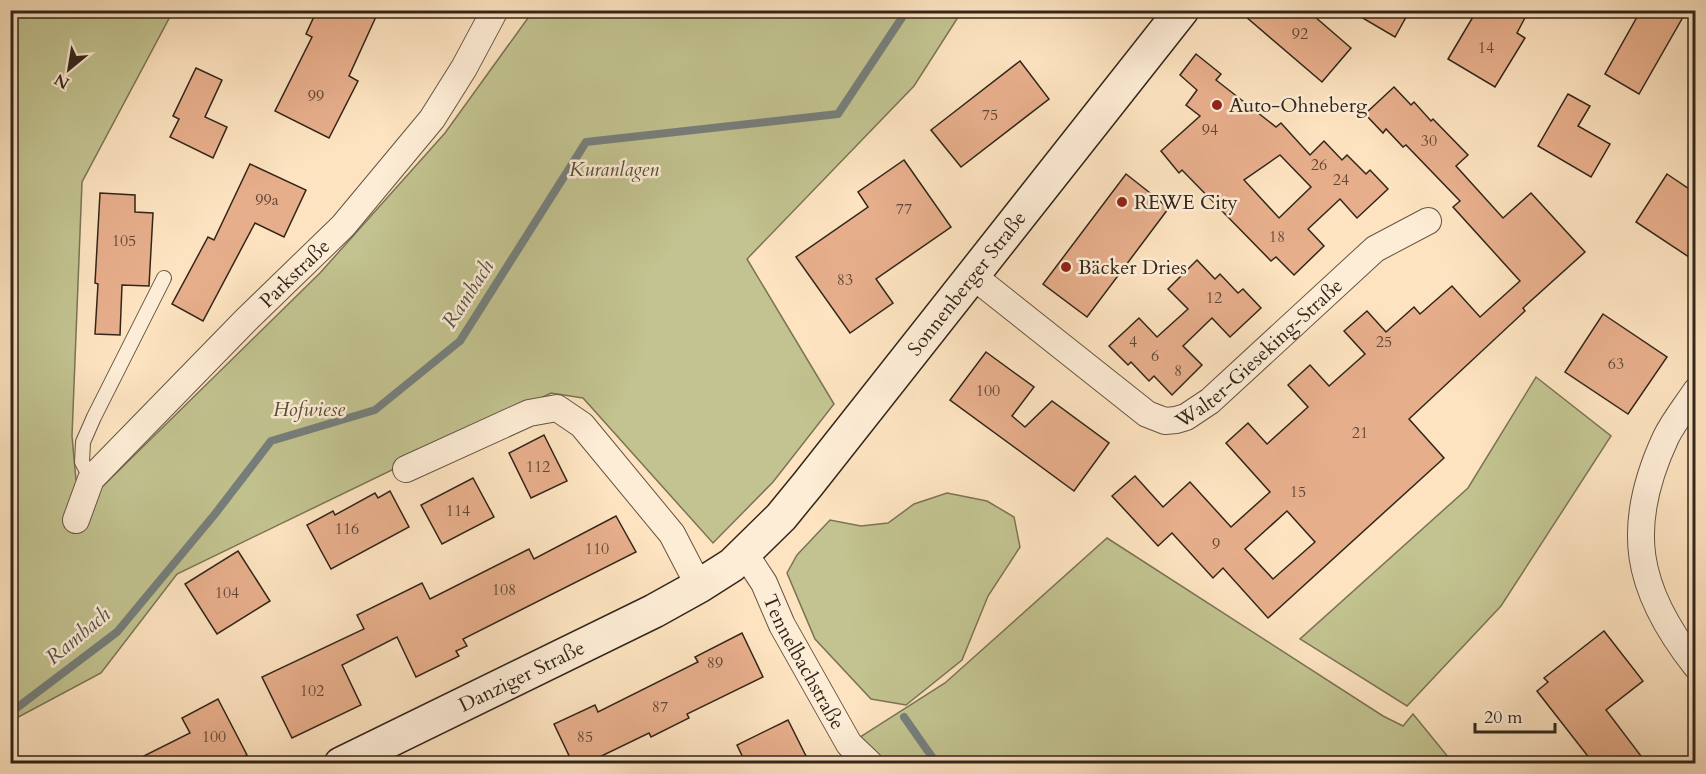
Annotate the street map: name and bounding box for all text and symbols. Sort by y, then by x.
house number: 92 [1292,23,1308,45]
house number: 14 [1478,37,1494,59]
north arrow [39,39,99,99]
text: N [50,68,74,94]
house number: 99 [308,85,324,107]
place label: Auto-Ohneberg [1229,92,1368,119]
marker: Auto-Ohneberg [1210,98,1224,112]
house number: 75 [982,104,998,126]
house number: 94 [1202,119,1218,141]
house number: 30 [1421,130,1437,152]
house number: 26 [1311,154,1327,176]
park label: Kuranlagen [569,156,659,183]
house number: 24 [1333,169,1349,191]
house number: 99a [255,189,279,211]
place label: REWE City [1134,189,1238,216]
marker: REWE City [1115,195,1129,209]
house number: 77 [896,198,912,220]
street label: Sonnenberger Straße [901,205,1032,361]
house number: 18 [1269,226,1285,248]
house number: 105 [112,230,136,252]
street label: Parkstraße [253,233,335,314]
water label: Rambach [435,254,501,334]
place label: Bäcker Dries [1078,254,1187,281]
marker: Bäcker Dries [1059,260,1073,274]
house number: 83 [837,269,853,291]
street label: Walter-Gieseking-Straße [1169,272,1348,435]
house number: 12 [1206,287,1222,309]
house number: 4 [1129,331,1137,353]
house number: 25 [1376,331,1392,353]
house number: 6 [1151,345,1159,367]
house number: 63 [1608,353,1624,375]
house number: 8 [1174,360,1182,382]
house number: 100 [976,380,1000,402]
park label: Hofwiese [273,396,345,423]
house number: 21 [1352,422,1368,444]
house number: 112 [526,456,550,478]
house number: 15 [1290,481,1306,503]
house number: 114 [446,500,470,522]
house number: 116 [335,518,359,540]
house number: 9 [1212,533,1220,555]
house number: 110 [585,538,609,560]
house number: 108 [492,579,516,601]
house number: 104 [215,582,239,604]
street label: Tennelbachstraße [757,590,852,734]
water label: Rambach [39,600,117,672]
street label: Danziger Straße [454,633,589,718]
house number: 89 [707,652,723,674]
house number: 102 [300,680,324,702]
house number: 87 [652,696,668,718]
scale bar [1475,696,1554,734]
text: 20 m [1484,705,1523,730]
house number: 100 [202,726,226,748]
house number: 85 [577,726,593,748]

